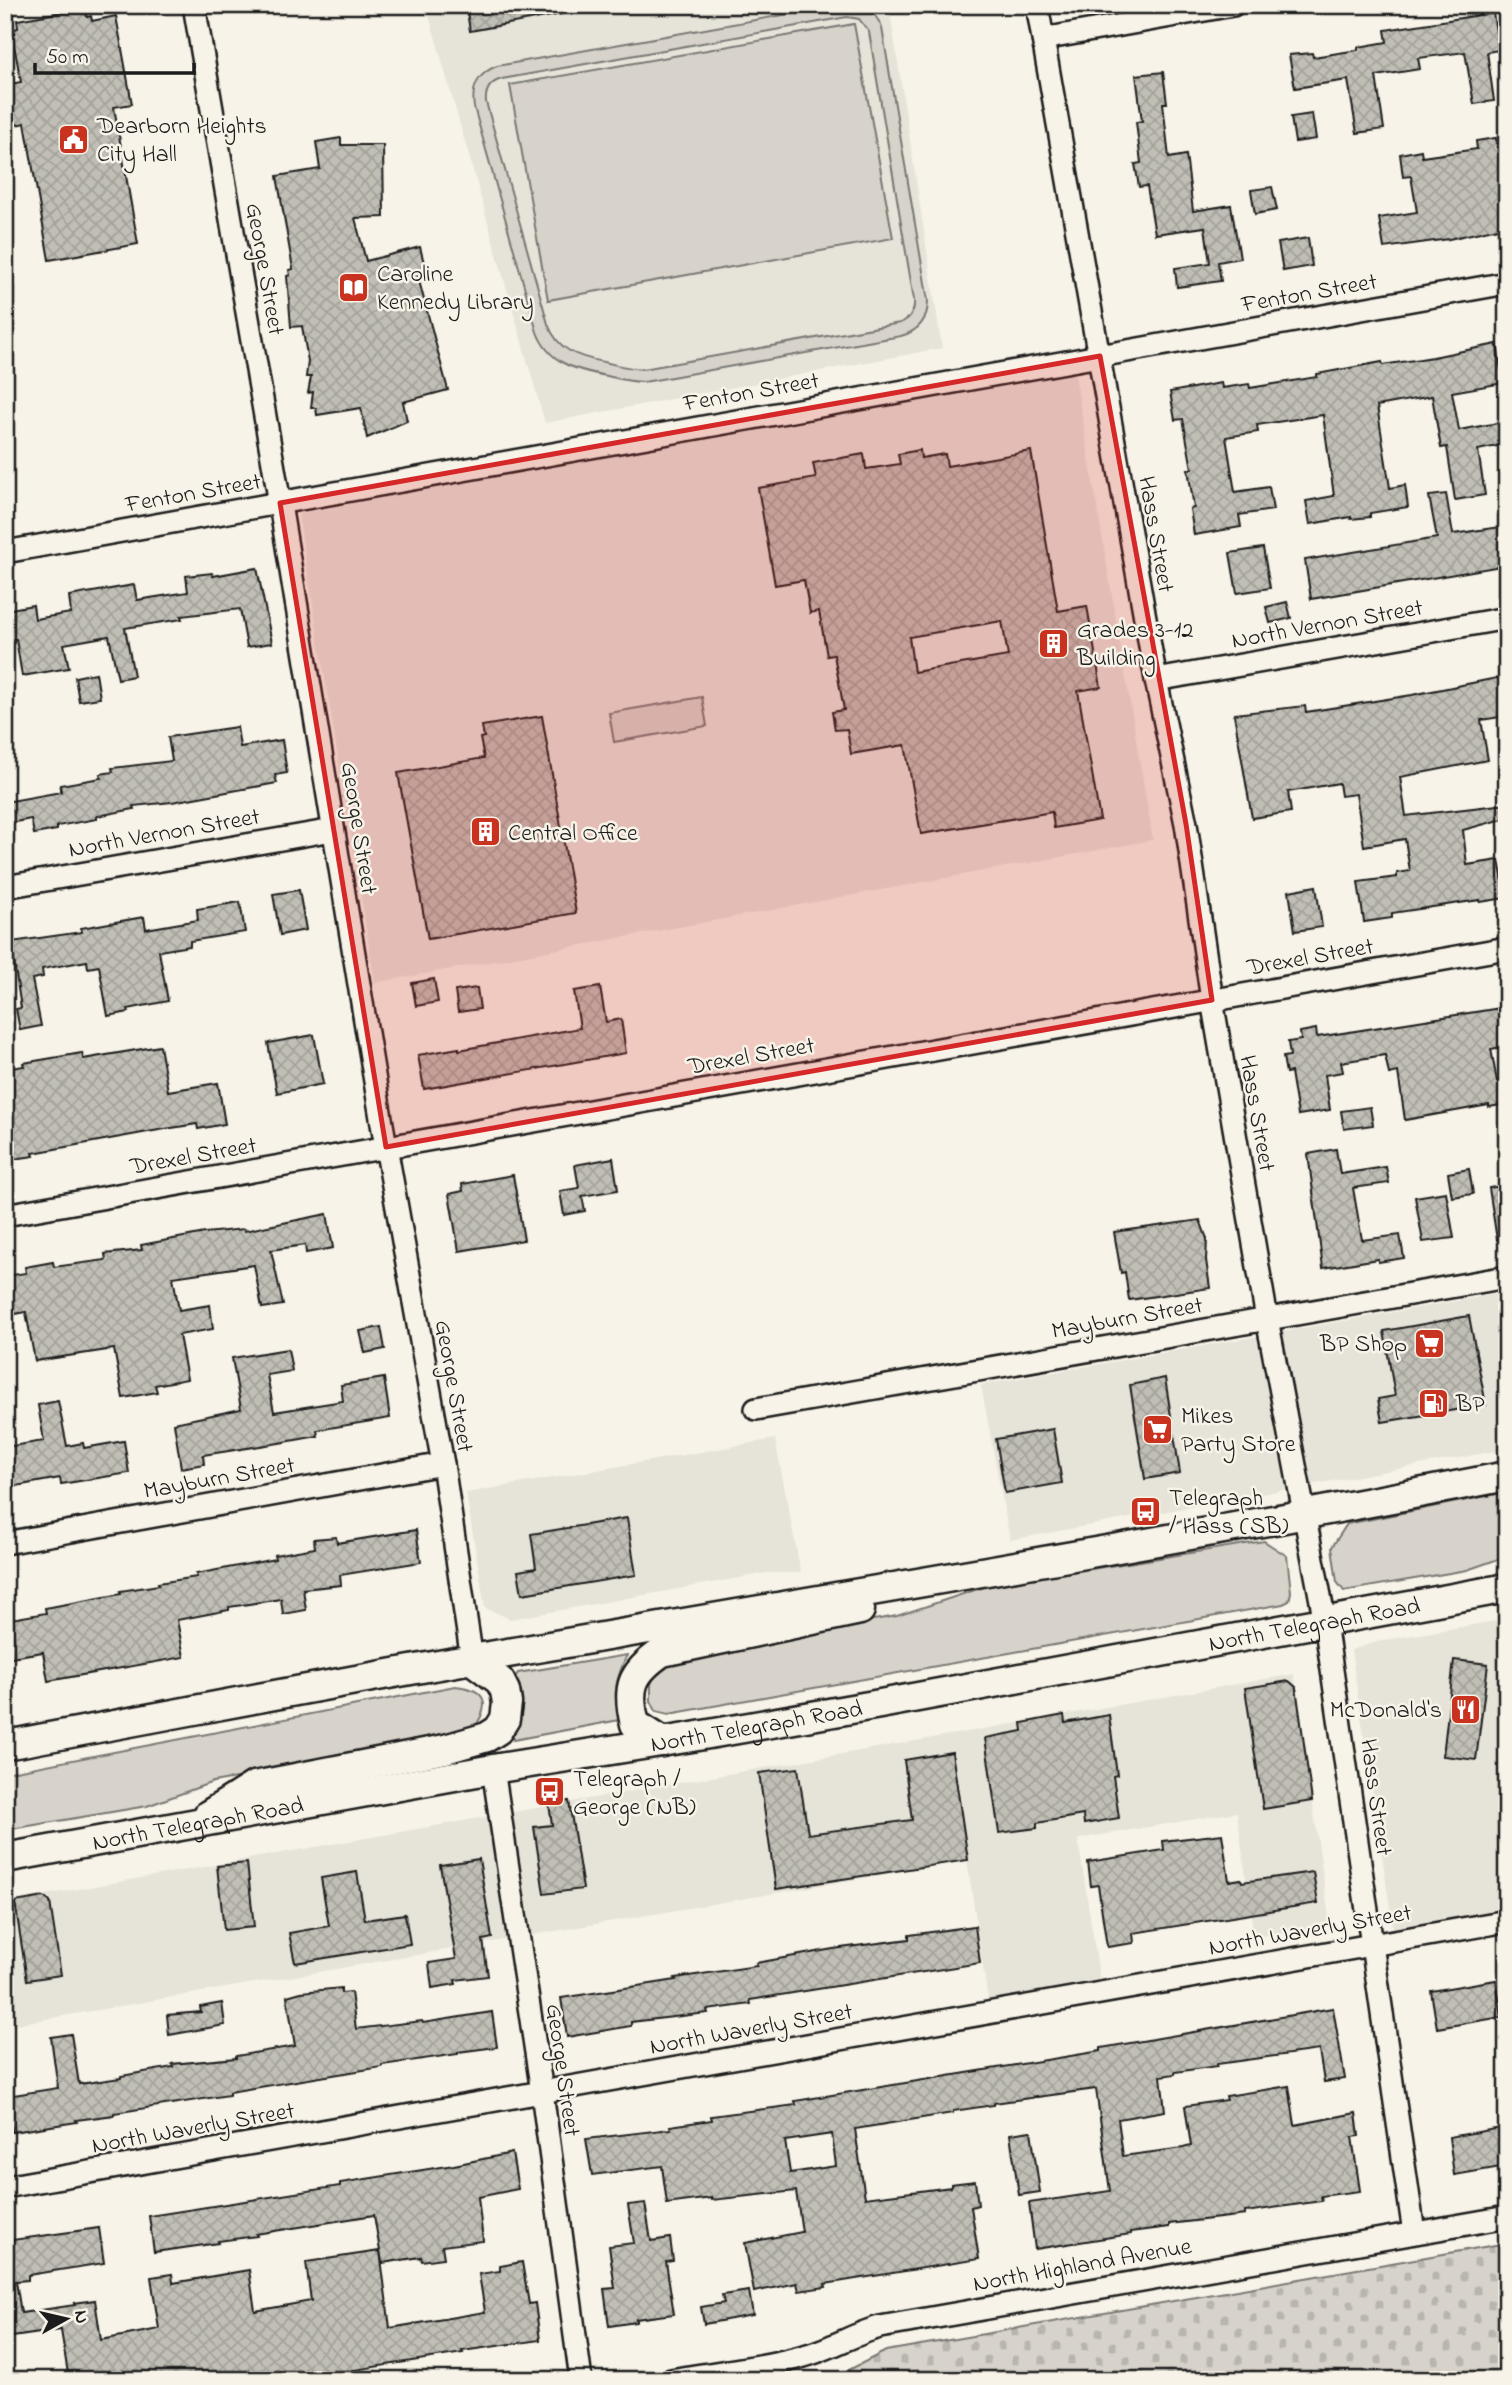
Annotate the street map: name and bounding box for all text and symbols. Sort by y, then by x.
scale bar [35,32,194,76]
text: 50 m [46,43,89,73]
place label: Dearborn Heights City Hall [96,110,267,174]
public building icon: Dearborn Heights City Hall [57,122,91,156]
street label: George Street [235,201,292,338]
place label: Caroline Kennedy Library [377,258,534,322]
street label: Fenton Street [1238,265,1380,324]
library icon: Caroline Kennedy Library [337,270,371,304]
street label: Fenton Street [680,364,822,423]
street label: Fenton Street [122,465,264,524]
street label: Hass Street [1127,473,1182,595]
street label: North Vernon Street [1229,591,1426,660]
place label: Grades 3-12 Building [1076,614,1193,677]
building icon: Grades 3-12 Building [1037,626,1071,660]
street label: George Street [330,760,385,897]
street label: North Vernon Street [66,800,263,869]
building icon: Central Office [468,815,502,849]
place label: Central Office [508,817,638,852]
street label: Drexel Street [1243,930,1376,987]
street label: Drexel Street [684,1029,817,1086]
street label: Hass Street [1228,1052,1283,1174]
street label: Drexel Street [126,1129,259,1186]
street label: Mayburn Street [1049,1289,1206,1351]
street label: George Street [424,1318,481,1455]
supermarket icon: BP Shop [1413,1326,1447,1360]
place label: BP Shop [1319,1328,1407,1363]
fuel station icon: BP [1416,1386,1450,1420]
place label: BP [1455,1388,1485,1423]
place label: Mikes Party Store [1181,1400,1296,1464]
supermarket icon: Mikes Party Store [1141,1412,1175,1446]
street label: Mayburn Street [141,1449,298,1511]
place label: Telegraph / Hass (SB) [1169,1482,1288,1545]
bus stop icon: Telegraph / Hass (SB) [1129,1494,1163,1528]
street label: North Telegraph Road [1206,1589,1424,1663]
street label: North Telegraph Road [648,1692,866,1763]
restaurant icon: McDonald's [1448,1692,1482,1726]
place label: McDonald's [1330,1694,1442,1729]
street label: Hass Street [1349,1737,1400,1858]
place label: Telegraph / George (NB) [573,1763,696,1826]
bus stop icon: Telegraph / George (NB) [533,1775,567,1809]
street label: North Telegraph Road [90,1789,307,1862]
street label: North Waverly Street [1206,1896,1415,1967]
street label: North Waverly Street [647,1995,856,2066]
street label: George Street [535,2002,588,2139]
street label: North Waverly Street [89,2094,298,2165]
street label: North Highland Avenue [970,2230,1195,2303]
north arrow [32,2284,102,2354]
text: N [66,2309,95,2325]

